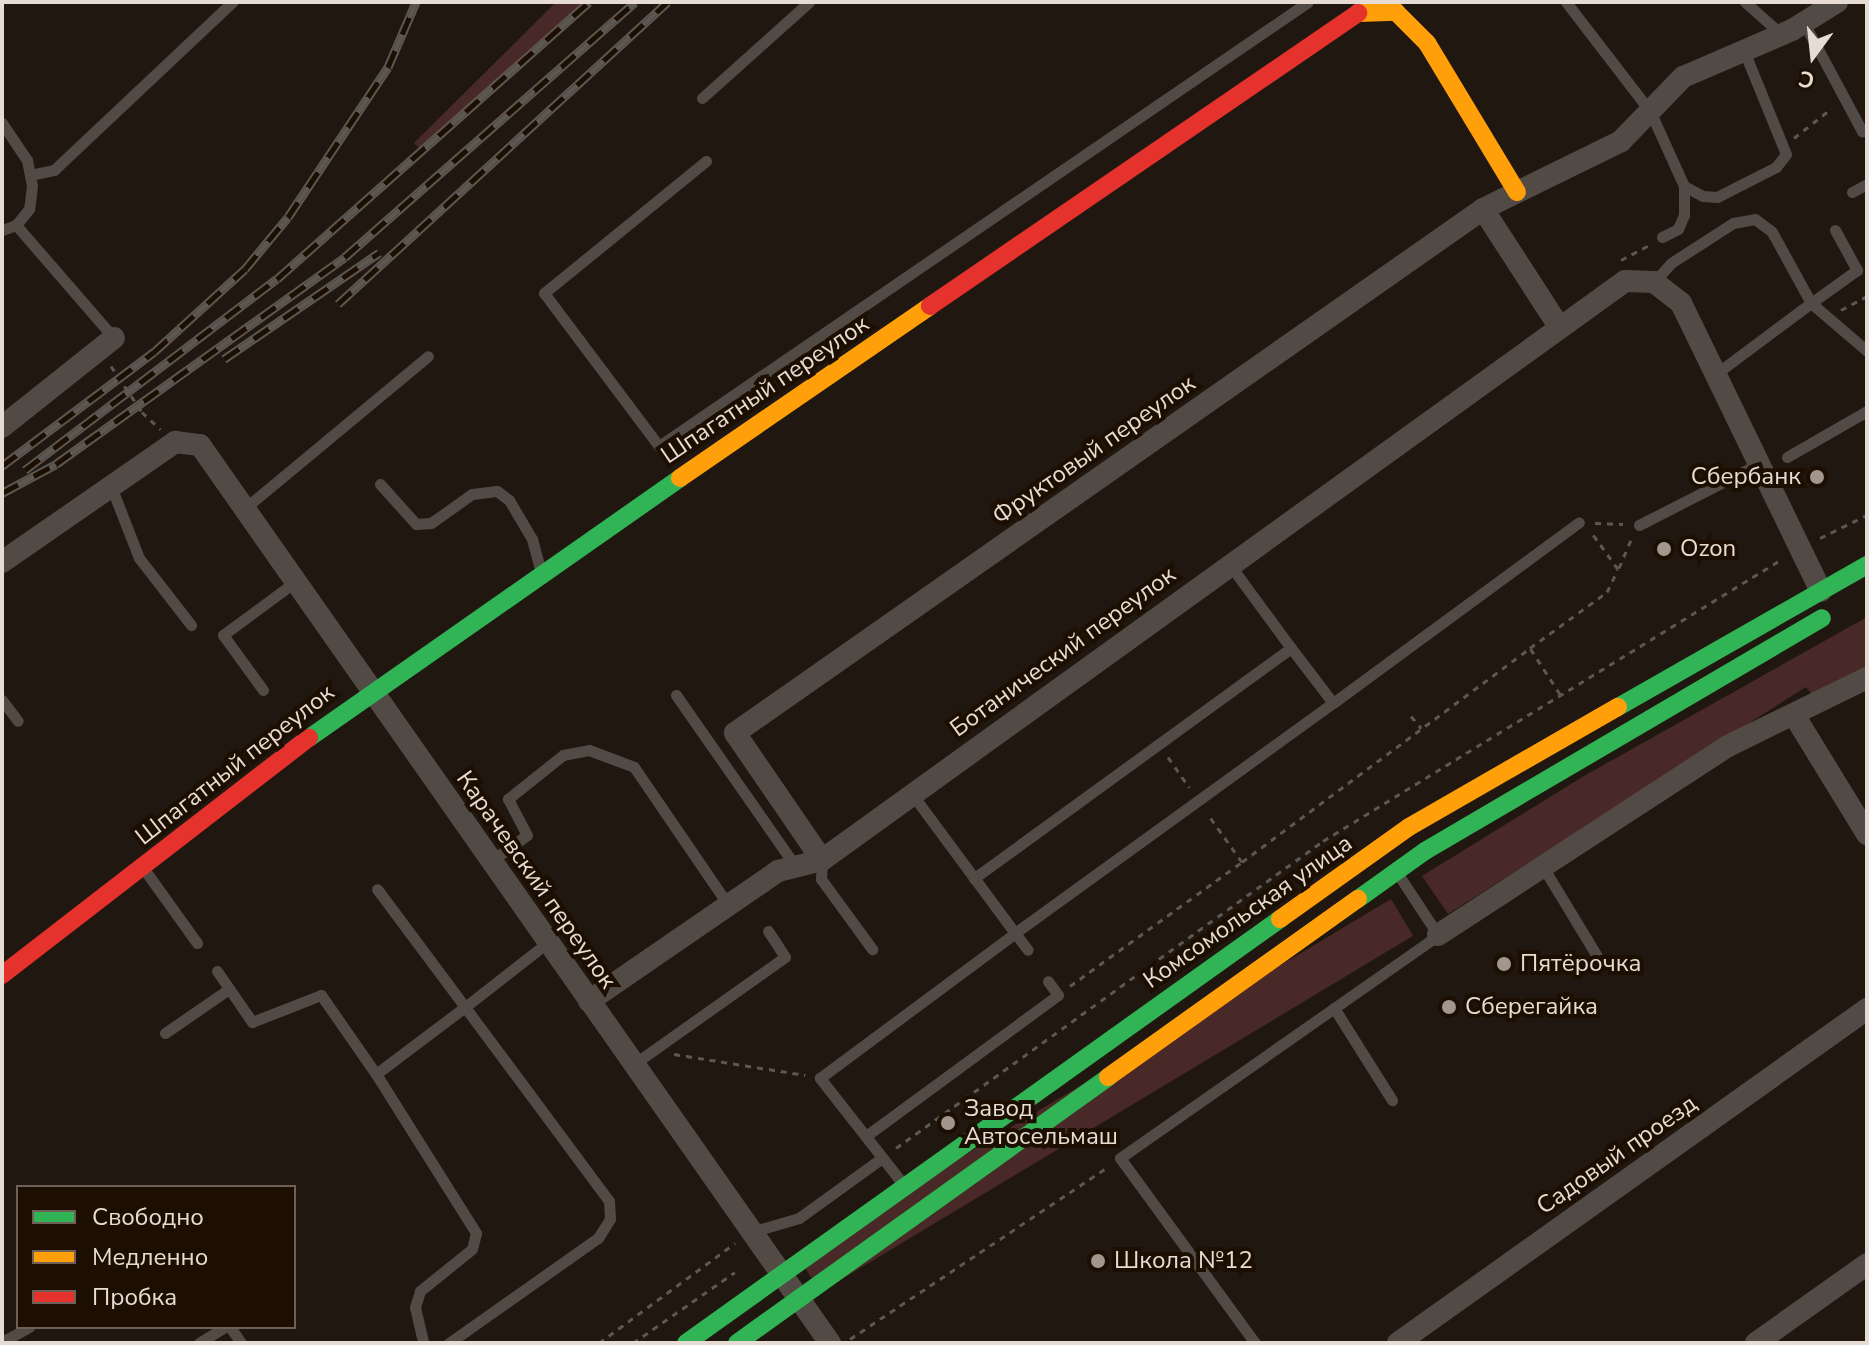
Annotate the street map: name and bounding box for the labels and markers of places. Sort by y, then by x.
place label: Сбербанк [1691,463,1801,491]
marker: Сбербанк [1808,468,1826,486]
place label: Ozon [1680,535,1736,563]
marker: Ozon [1655,540,1673,558]
place label: Пятёрочка [1520,950,1641,978]
marker: Пятёрочка [1495,955,1513,973]
place label: Сберегайка [1465,993,1598,1021]
marker: Сберегайка [1440,998,1458,1016]
place label: Завод Автосельмаш [964,1095,1118,1151]
marker: Завод Автосельмаш [939,1114,957,1132]
place label: Школа №12 [1114,1247,1253,1275]
marker: Школа №12 [1089,1252,1107,1270]

